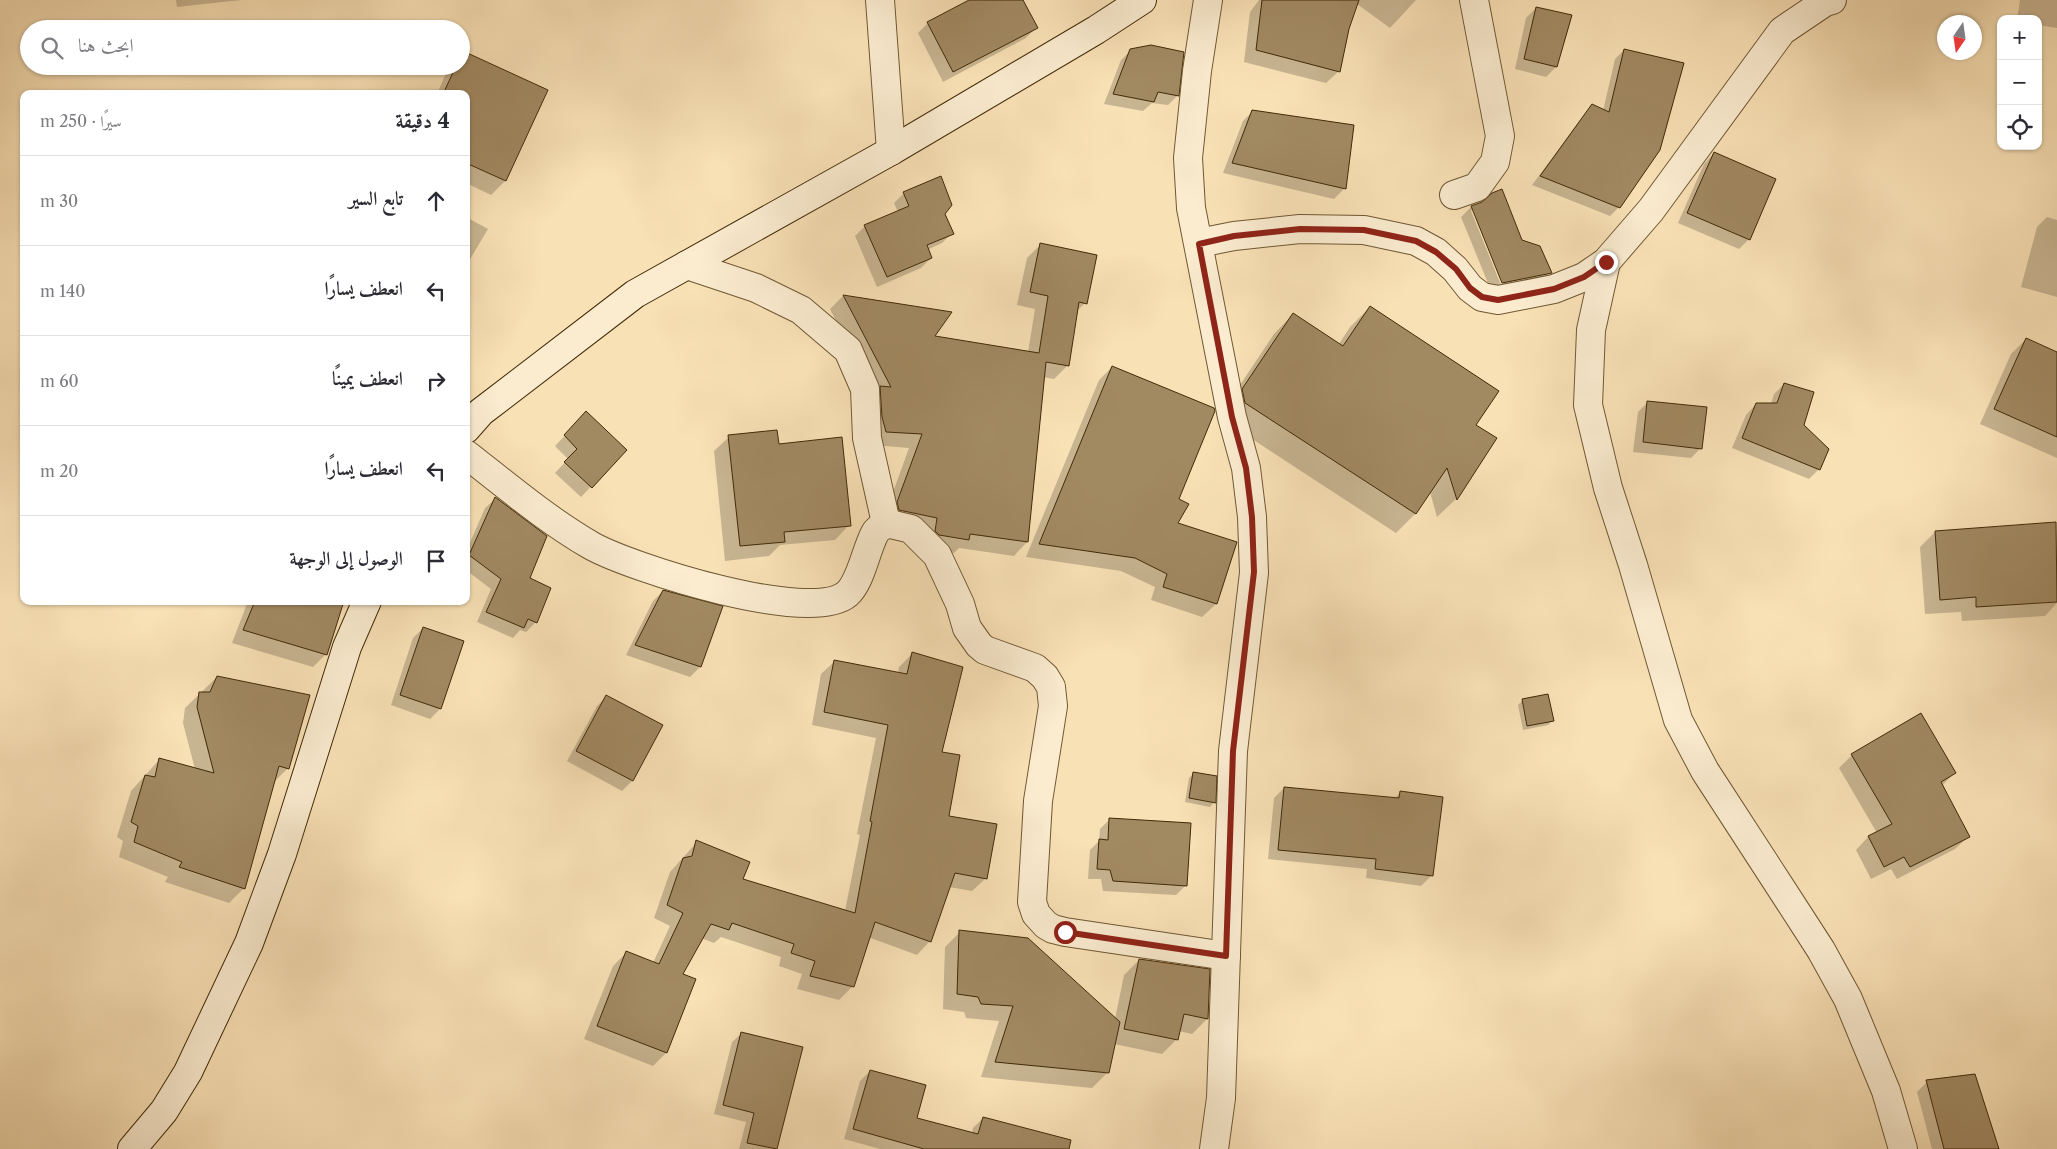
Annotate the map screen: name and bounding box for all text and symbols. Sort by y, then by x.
north arrow [1937,15,1982,60]
map controls [1997,15,2042,150]
button: + [1997,15,2042,60]
search box [20,20,470,75]
icon: search [38,34,66,62]
text: ابحث هنا [78,34,134,57]
button: − [1997,60,2042,105]
button: locate [1997,105,2042,150]
text: 4 دقيقة [396,108,450,133]
text: سيرًا · 250 m [40,111,122,131]
text: تابع السير [349,187,403,210]
icon: ahead [422,187,450,215]
text: 30 m [40,191,78,211]
route end [1595,251,1618,274]
text: انعطف يسارًا [324,277,403,300]
icon: left [422,277,450,305]
text: 140 m [40,281,85,301]
text: انعطف يمينًا [332,367,403,390]
icon: right [422,367,450,395]
text: 60 m [40,371,79,391]
text: انعطف يسارًا [324,457,403,480]
icon: left [422,457,450,485]
text: 20 m [40,461,79,481]
text: الوصول إلى الوجهة [289,547,403,570]
icon: arrive [422,547,450,575]
route start [1054,921,1077,944]

